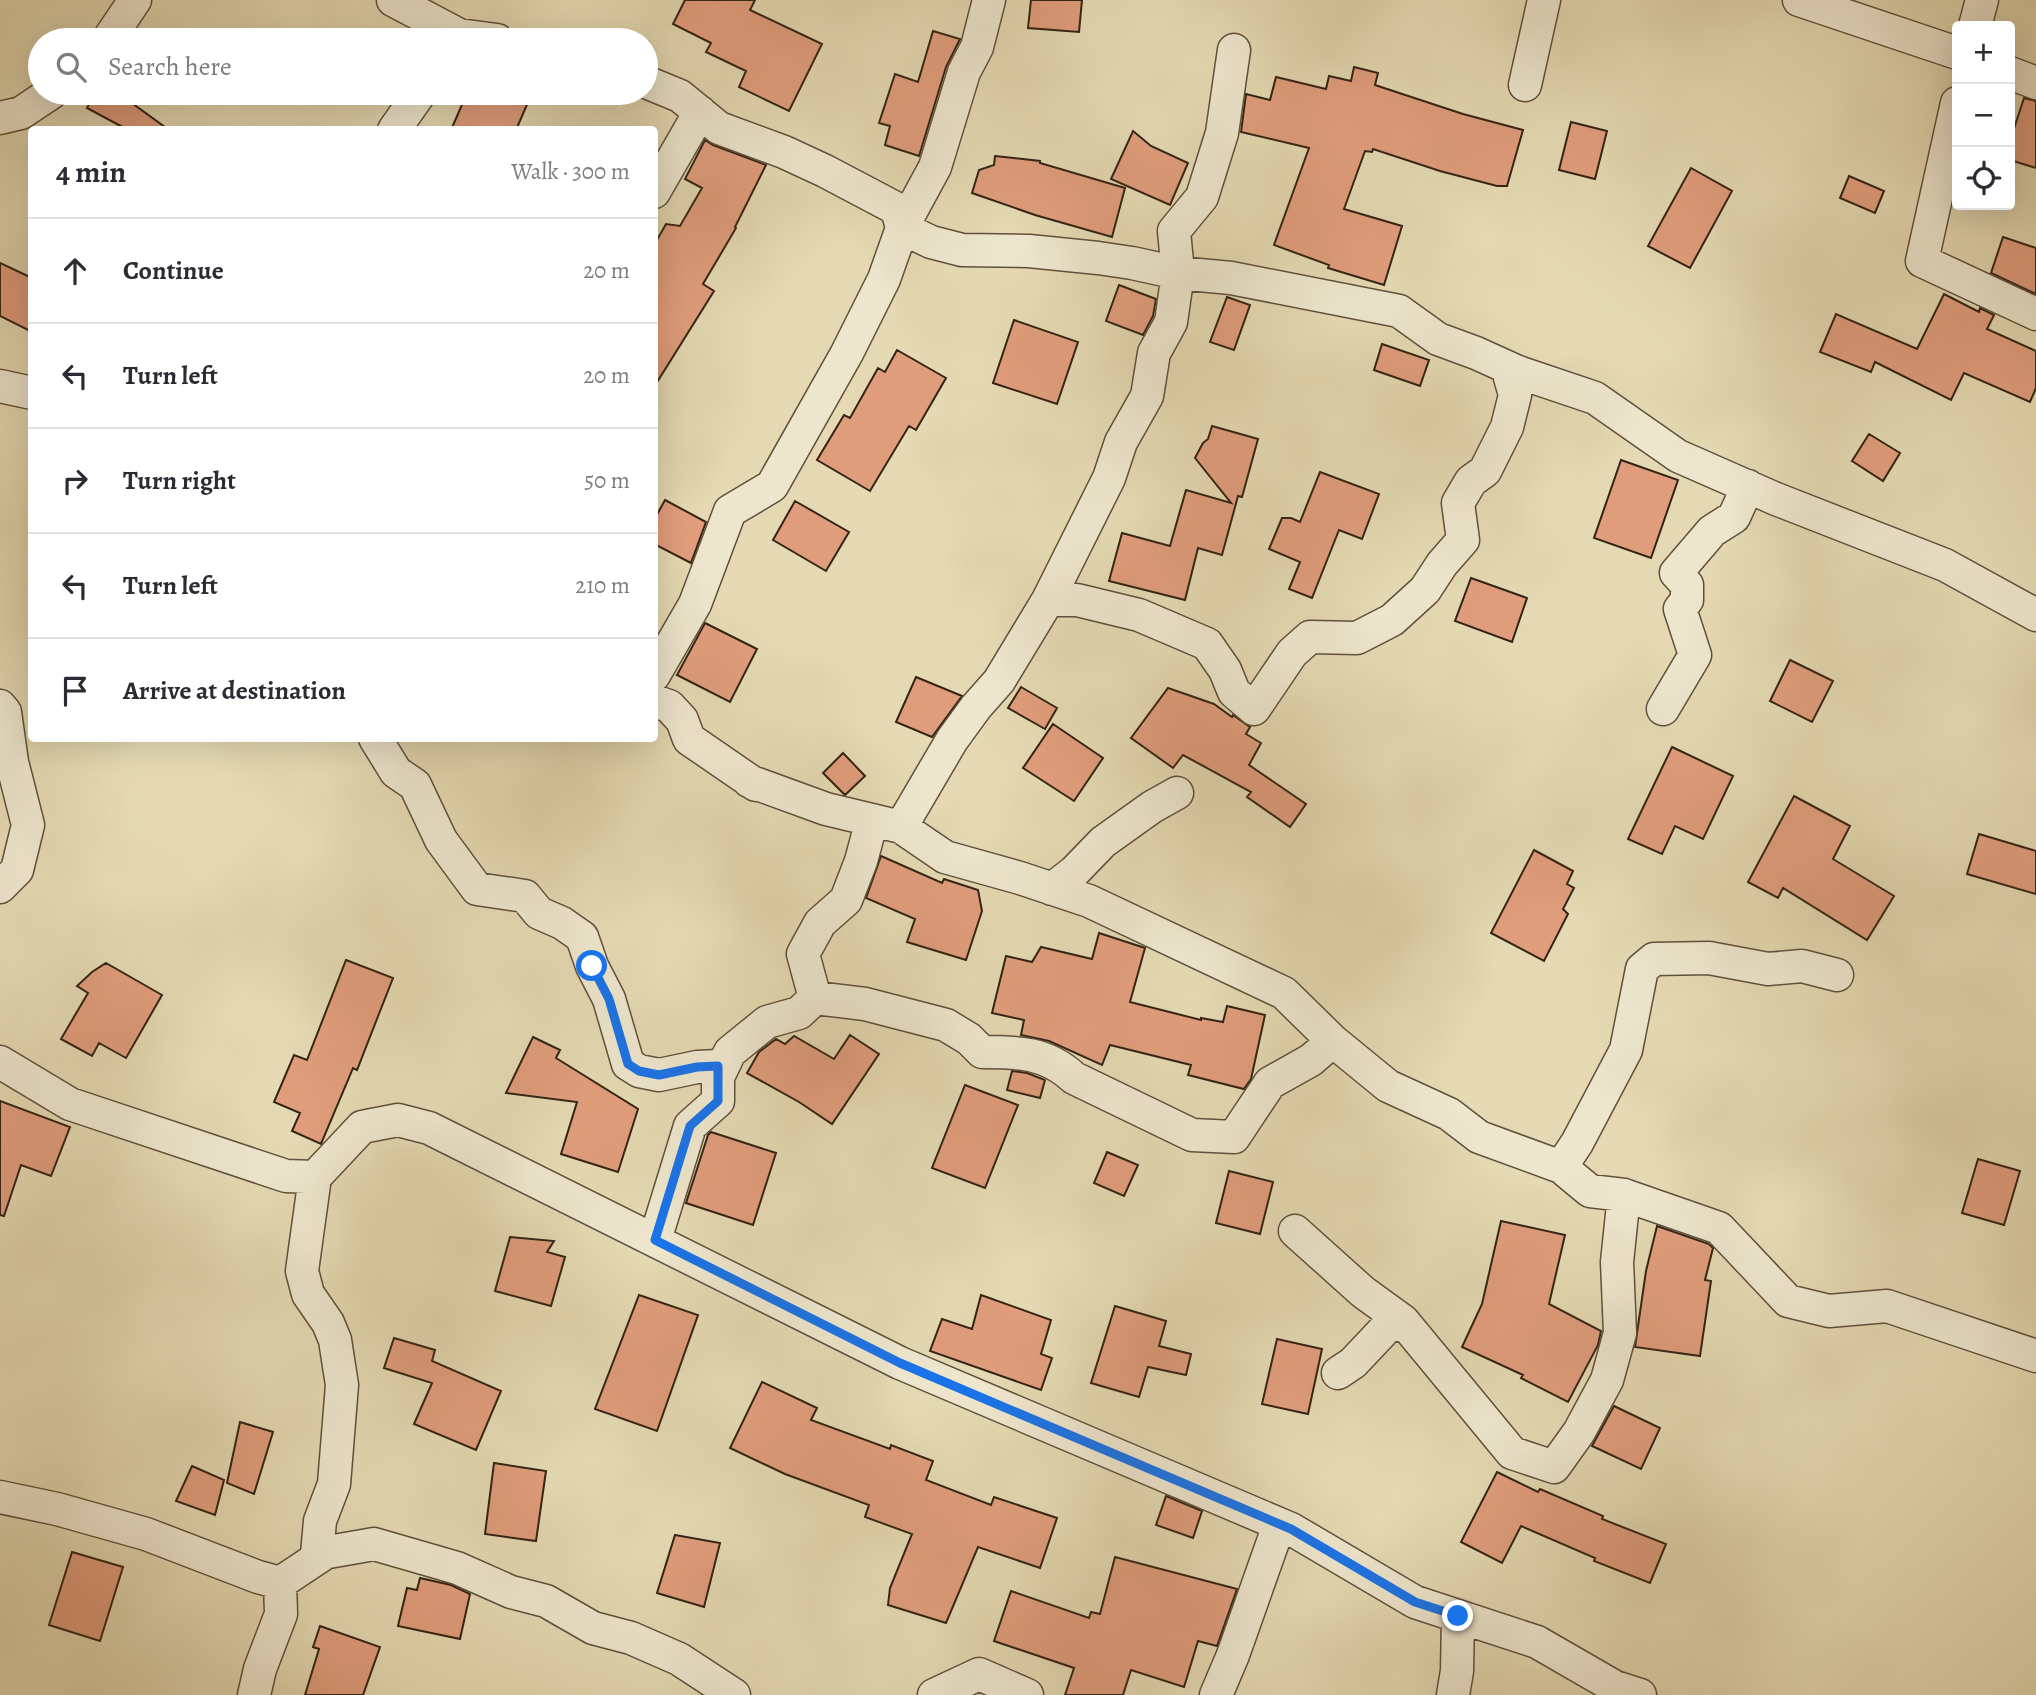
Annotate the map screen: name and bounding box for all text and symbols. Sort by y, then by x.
map controls [1952,21,2015,210]
button: + [1952,21,2015,84]
search box [28,28,658,105]
icon: search [52,48,90,86]
text: Search here [108,49,232,84]
button: − [1952,84,2015,147]
button: locate [1952,147,2015,210]
text: 4 min [56,152,126,192]
text: Walk · 300 m [511,156,630,187]
icon: ahead [56,252,94,290]
text: Continue [123,253,224,288]
text: 20 m [583,255,630,286]
icon: left [56,357,94,395]
text: Turn left [123,358,218,393]
text: 20 m [583,360,630,391]
icon: right [56,462,94,500]
text: Turn right [123,463,236,498]
text: 50 m [584,465,630,496]
icon: left [56,567,94,605]
text: Turn left [123,568,218,603]
text: 210 m [575,570,630,601]
icon: arrive [56,672,94,710]
text: Arrive at destination [123,673,346,708]
route start [576,950,607,981]
route end [1442,1600,1473,1631]

